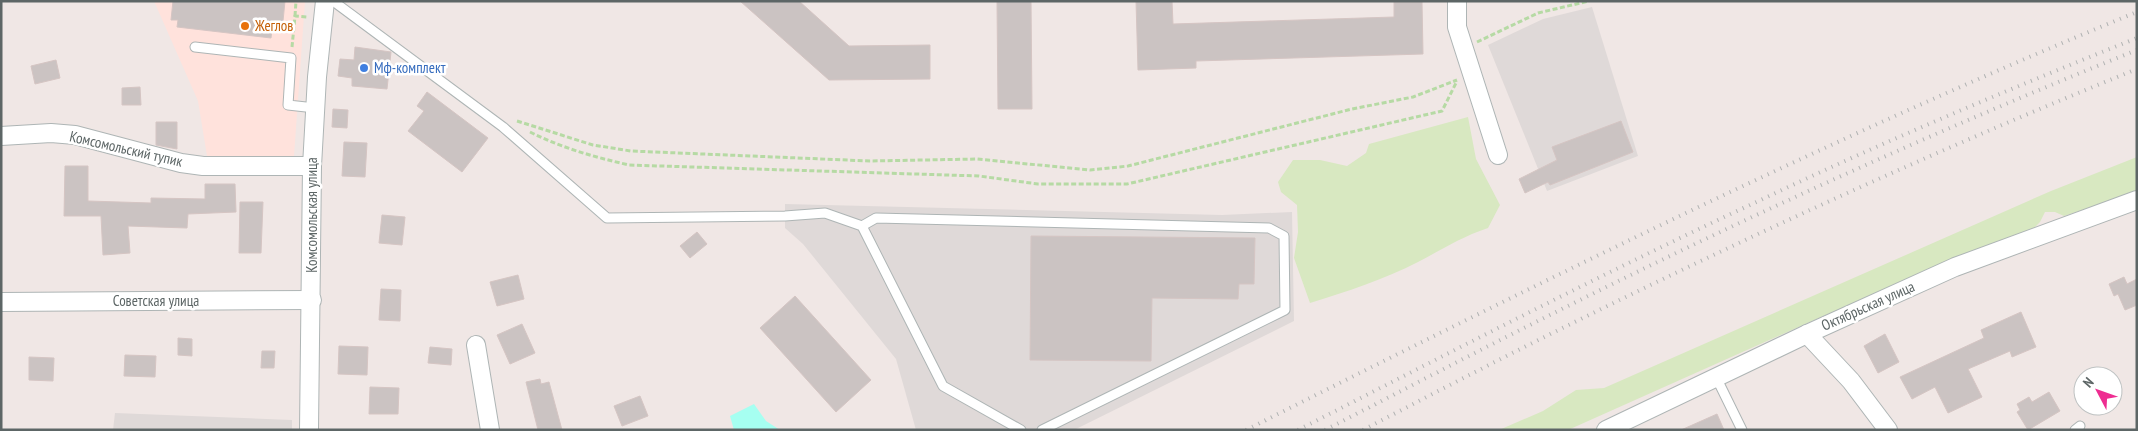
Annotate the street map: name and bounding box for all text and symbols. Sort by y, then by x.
place label: Жеглов [254,16,293,35]
marker: Жеглов [239,20,251,32]
place label: Мф-комплект [374,58,446,77]
marker: Мф-комплект [358,62,370,74]
street label: Комсомольский тупик [68,126,185,171]
street label: Комсомольская улица [302,157,321,273]
street label: Октябрьская улица [1818,277,1917,335]
street label: Советская улица [113,291,199,310]
north arrow [2073,366,2123,416]
text: N [2079,374,2097,391]

